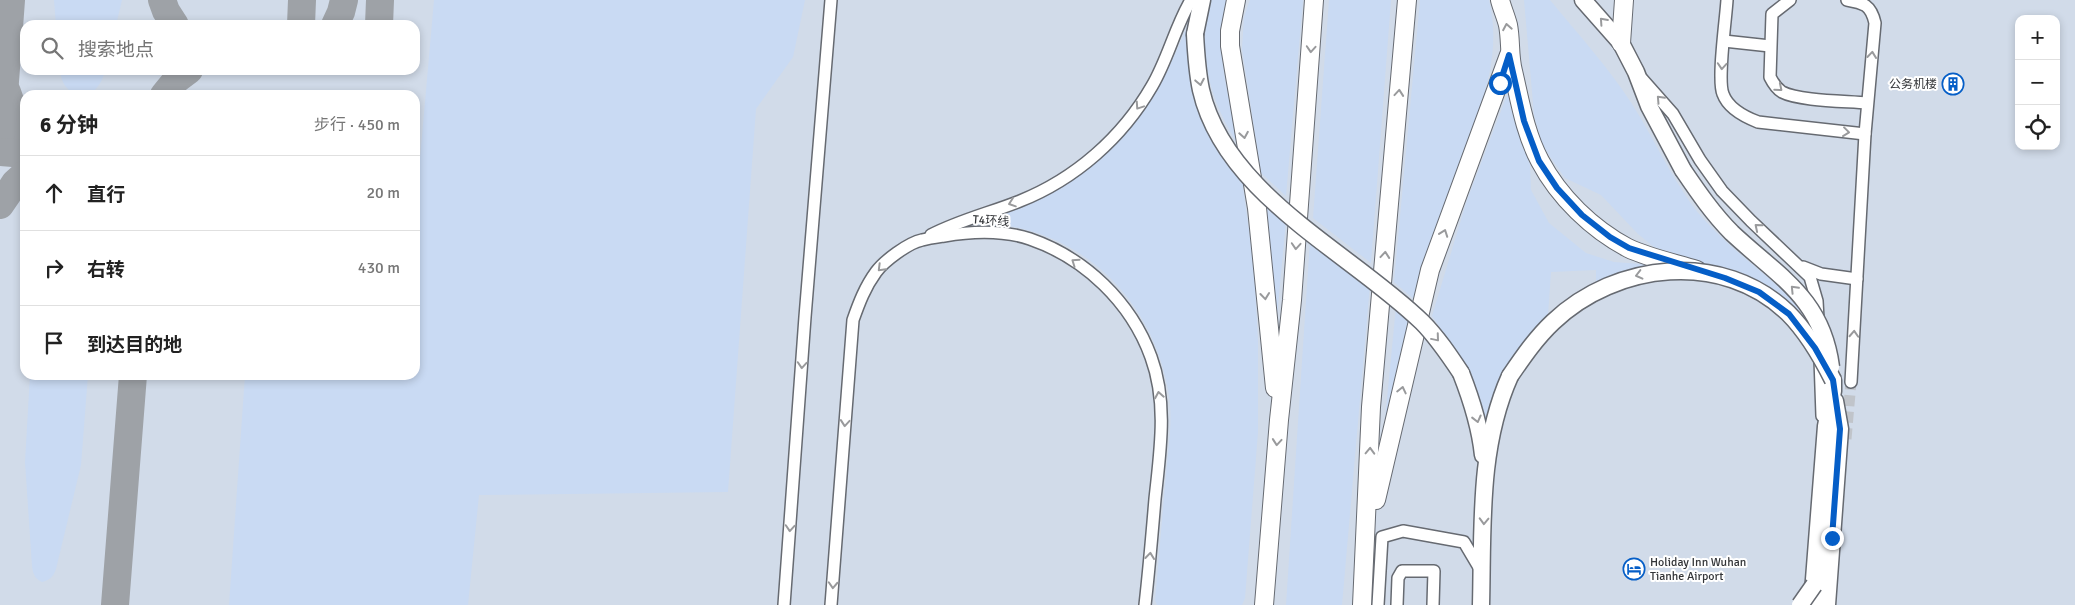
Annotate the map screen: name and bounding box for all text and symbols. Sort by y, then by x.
map controls [2015,15,2060,150]
button: + [2015,15,2060,60]
one-way arrow [1600,17,1609,26]
search box [20,20,420,75]
one-way arrow [1502,23,1512,31]
icon: search [38,34,66,62]
text: 搜索地点 [78,38,154,62]
one-way arrow [1305,45,1316,53]
one-way arrow [1866,51,1877,59]
button: − [2015,60,2060,105]
one-way arrow [1717,62,1728,70]
route start [1489,72,1512,95]
building icon: 公务机楼 [1941,72,1965,96]
place label: 公务机楼 [1889,77,1937,92]
one-way arrow [1194,78,1204,87]
one-way arrow [1774,82,1783,91]
one-way arrow [1393,88,1404,96]
one-way arrow [1657,96,1666,105]
one-way arrow [1136,100,1145,110]
button: locate [2015,105,2060,150]
text: 6 分钟 [40,112,98,138]
text: 步行 · 450 m [314,115,400,135]
one-way arrow [1842,126,1850,137]
one-way arrow [1238,130,1248,139]
icon: ahead [40,179,68,207]
text: 直行 [87,183,125,207]
text: 20 m [366,183,400,203]
one-way arrow [1008,198,1017,208]
street label: T4环线 [972,212,1010,230]
one-way arrow [1755,224,1764,233]
one-way arrow [1438,230,1448,238]
one-way arrow [1291,242,1302,250]
one-way arrow [1379,250,1390,258]
icon: right [40,254,68,282]
text: 右转 [87,258,125,282]
text: 430 m [358,258,400,278]
one-way arrow [1071,259,1081,268]
one-way arrow [877,262,886,271]
one-way arrow [1634,269,1643,280]
one-way arrow [1791,285,1800,294]
one-way arrow [1259,292,1270,300]
icon: arrive [40,329,68,357]
one-way arrow [1848,329,1859,337]
one-way arrow [1430,332,1439,341]
text: 到达目的地 [87,333,182,357]
one-way arrow [796,362,807,370]
one-way arrow [1396,386,1407,395]
one-way arrow [1155,390,1165,399]
one-way arrow [1471,414,1482,423]
one-way arrow [839,419,850,427]
one-way arrow [1272,438,1283,446]
one-way arrow [1364,447,1375,455]
one-way arrow [1478,517,1489,525]
one-way arrow [785,524,796,532]
route end [1821,527,1844,550]
one-way arrow [1144,552,1155,560]
place label: Holiday Inn Wuhan Tianhe Airport [1650,555,1746,584]
hotel icon: Holiday Inn Wuhan Tianhe Airport [1622,557,1646,581]
one-way arrow [827,581,838,589]

